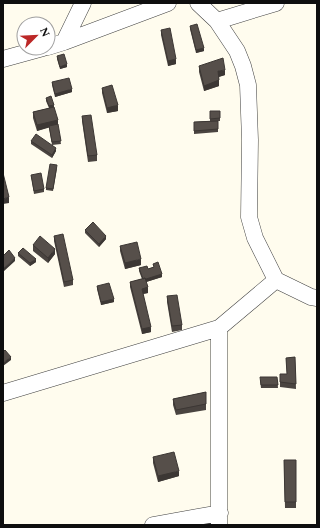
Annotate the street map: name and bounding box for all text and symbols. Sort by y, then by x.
north arrow [16,16,56,56]
text: N [35,25,54,40]

